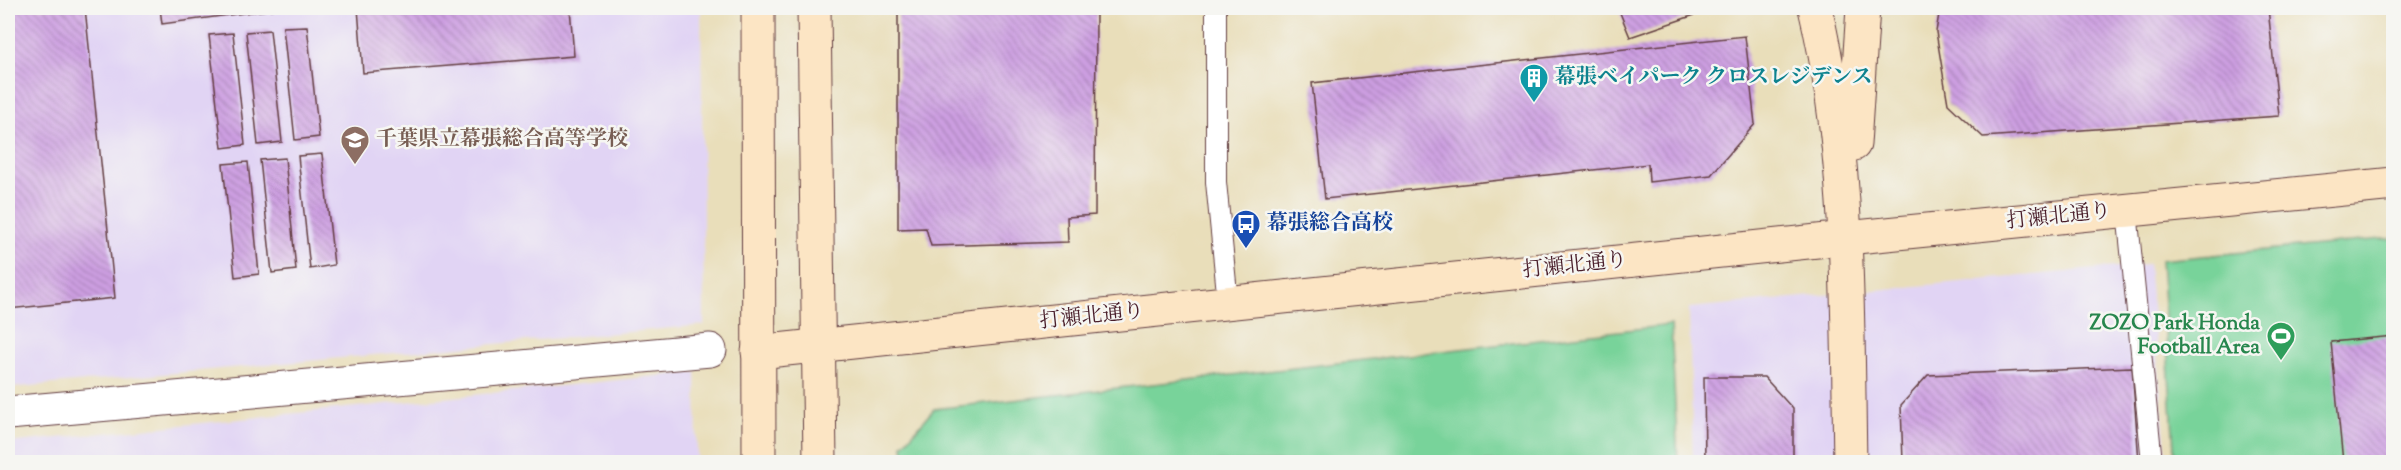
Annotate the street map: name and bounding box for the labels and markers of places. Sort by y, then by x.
building icon: 幕張ベイパーク クロスレジデンス [1518,62,1550,104]
place label: 幕張ベイパーク クロスレジデンス [1555,63,1872,93]
school or university icon: 千葉県立幕張総合高等学校 [339,124,371,166]
place label: 千葉県立幕張総合高等学校 [376,125,628,155]
bus stop icon: 幕張総合高校 [1230,208,1262,250]
place label: 幕張総合高校 [1267,209,1393,239]
place label: ZOZO Park Honda Football Area [2090,309,2260,363]
sports icon: ZOZO Park Honda Football Area [2265,320,2297,362]

